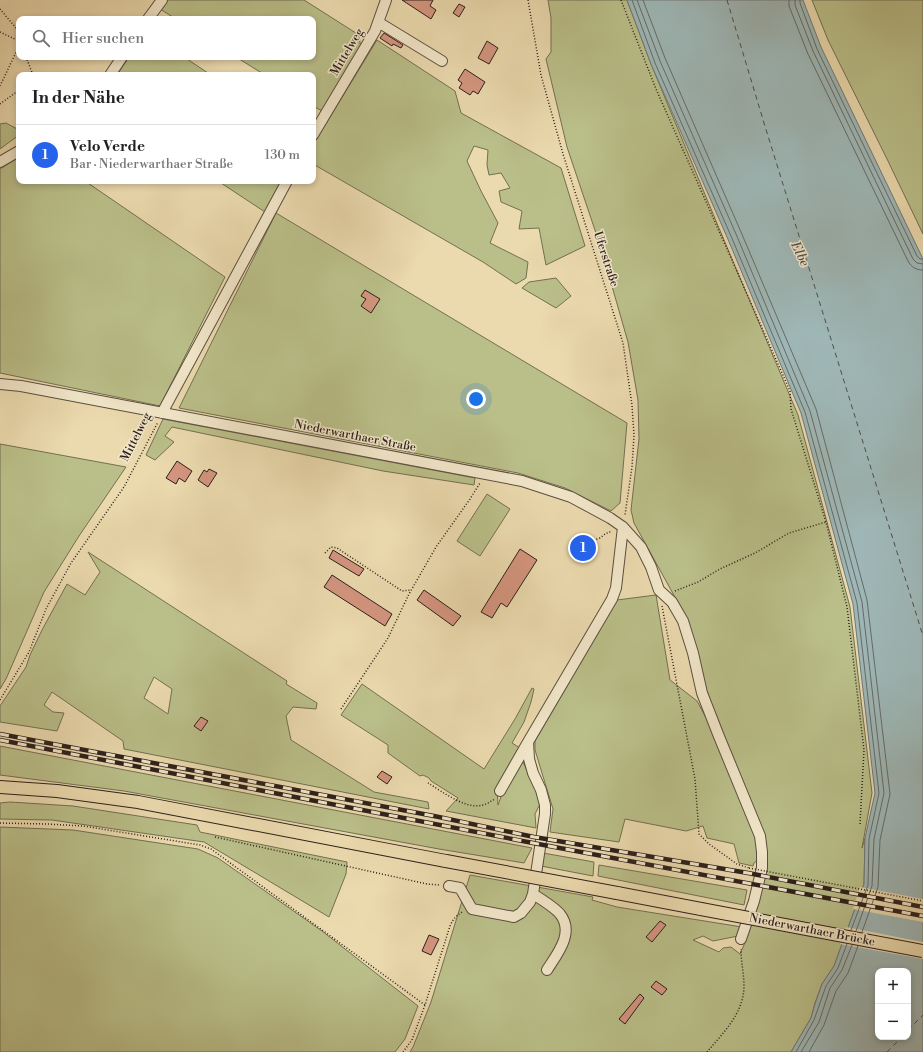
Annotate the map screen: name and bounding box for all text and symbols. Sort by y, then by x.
search box [16,16,316,60]
street label: Mittelweg [327,25,367,79]
icon: search [30,27,52,49]
text: Hier suchen [62,29,144,48]
text: In der Nähe [32,87,125,109]
text: Velo Verde [70,137,145,156]
text: 1 [42,147,48,163]
text: 130 m [265,147,300,163]
text: Bar · Niederwarthaer Straße [70,156,233,172]
street label: Uferstraße [590,229,622,289]
water label: Elbe [787,238,813,269]
your location [466,389,486,409]
street label: Mittelweg [117,409,155,464]
street label: Niederwarthaer Straße [293,417,417,455]
pin: 1 [570,533,596,563]
street label: Niederwarthaer Brücke [748,910,876,950]
map controls [875,968,911,1040]
button: + [875,968,911,1004]
button: − [875,1004,911,1040]

